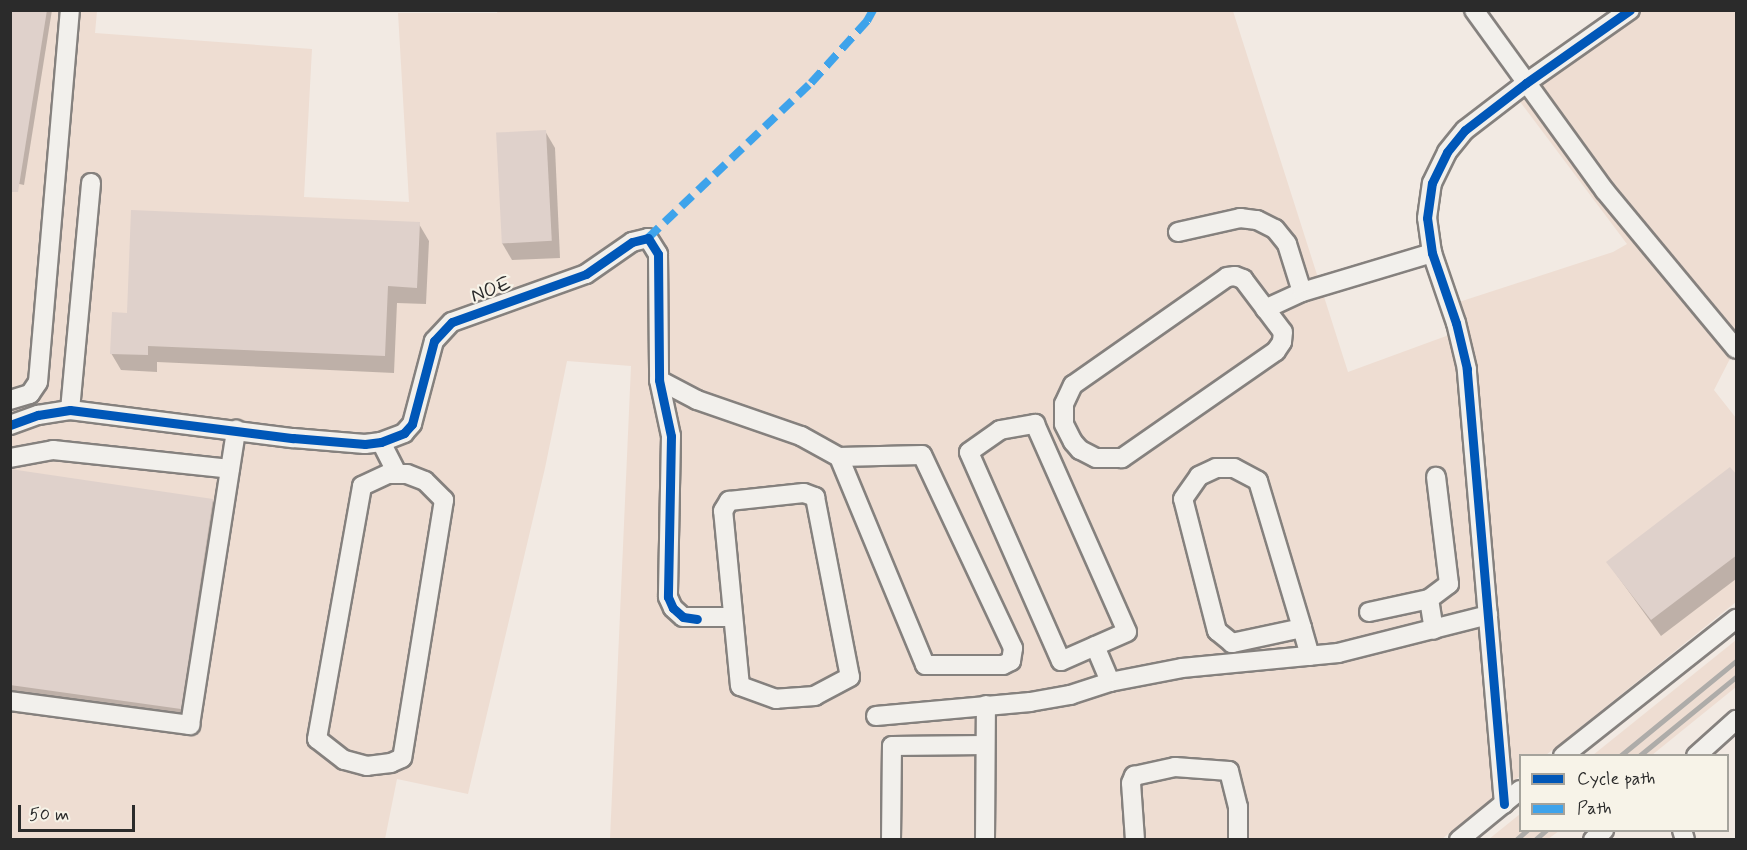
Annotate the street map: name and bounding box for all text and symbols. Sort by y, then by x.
street label: NOE [468,272,514,308]
legend [1519,754,1729,832]
text: Cycle path [1577,767,1655,791]
scale bar [21,793,138,831]
text: Path [1577,797,1612,821]
text: 50 m [29,803,69,827]

